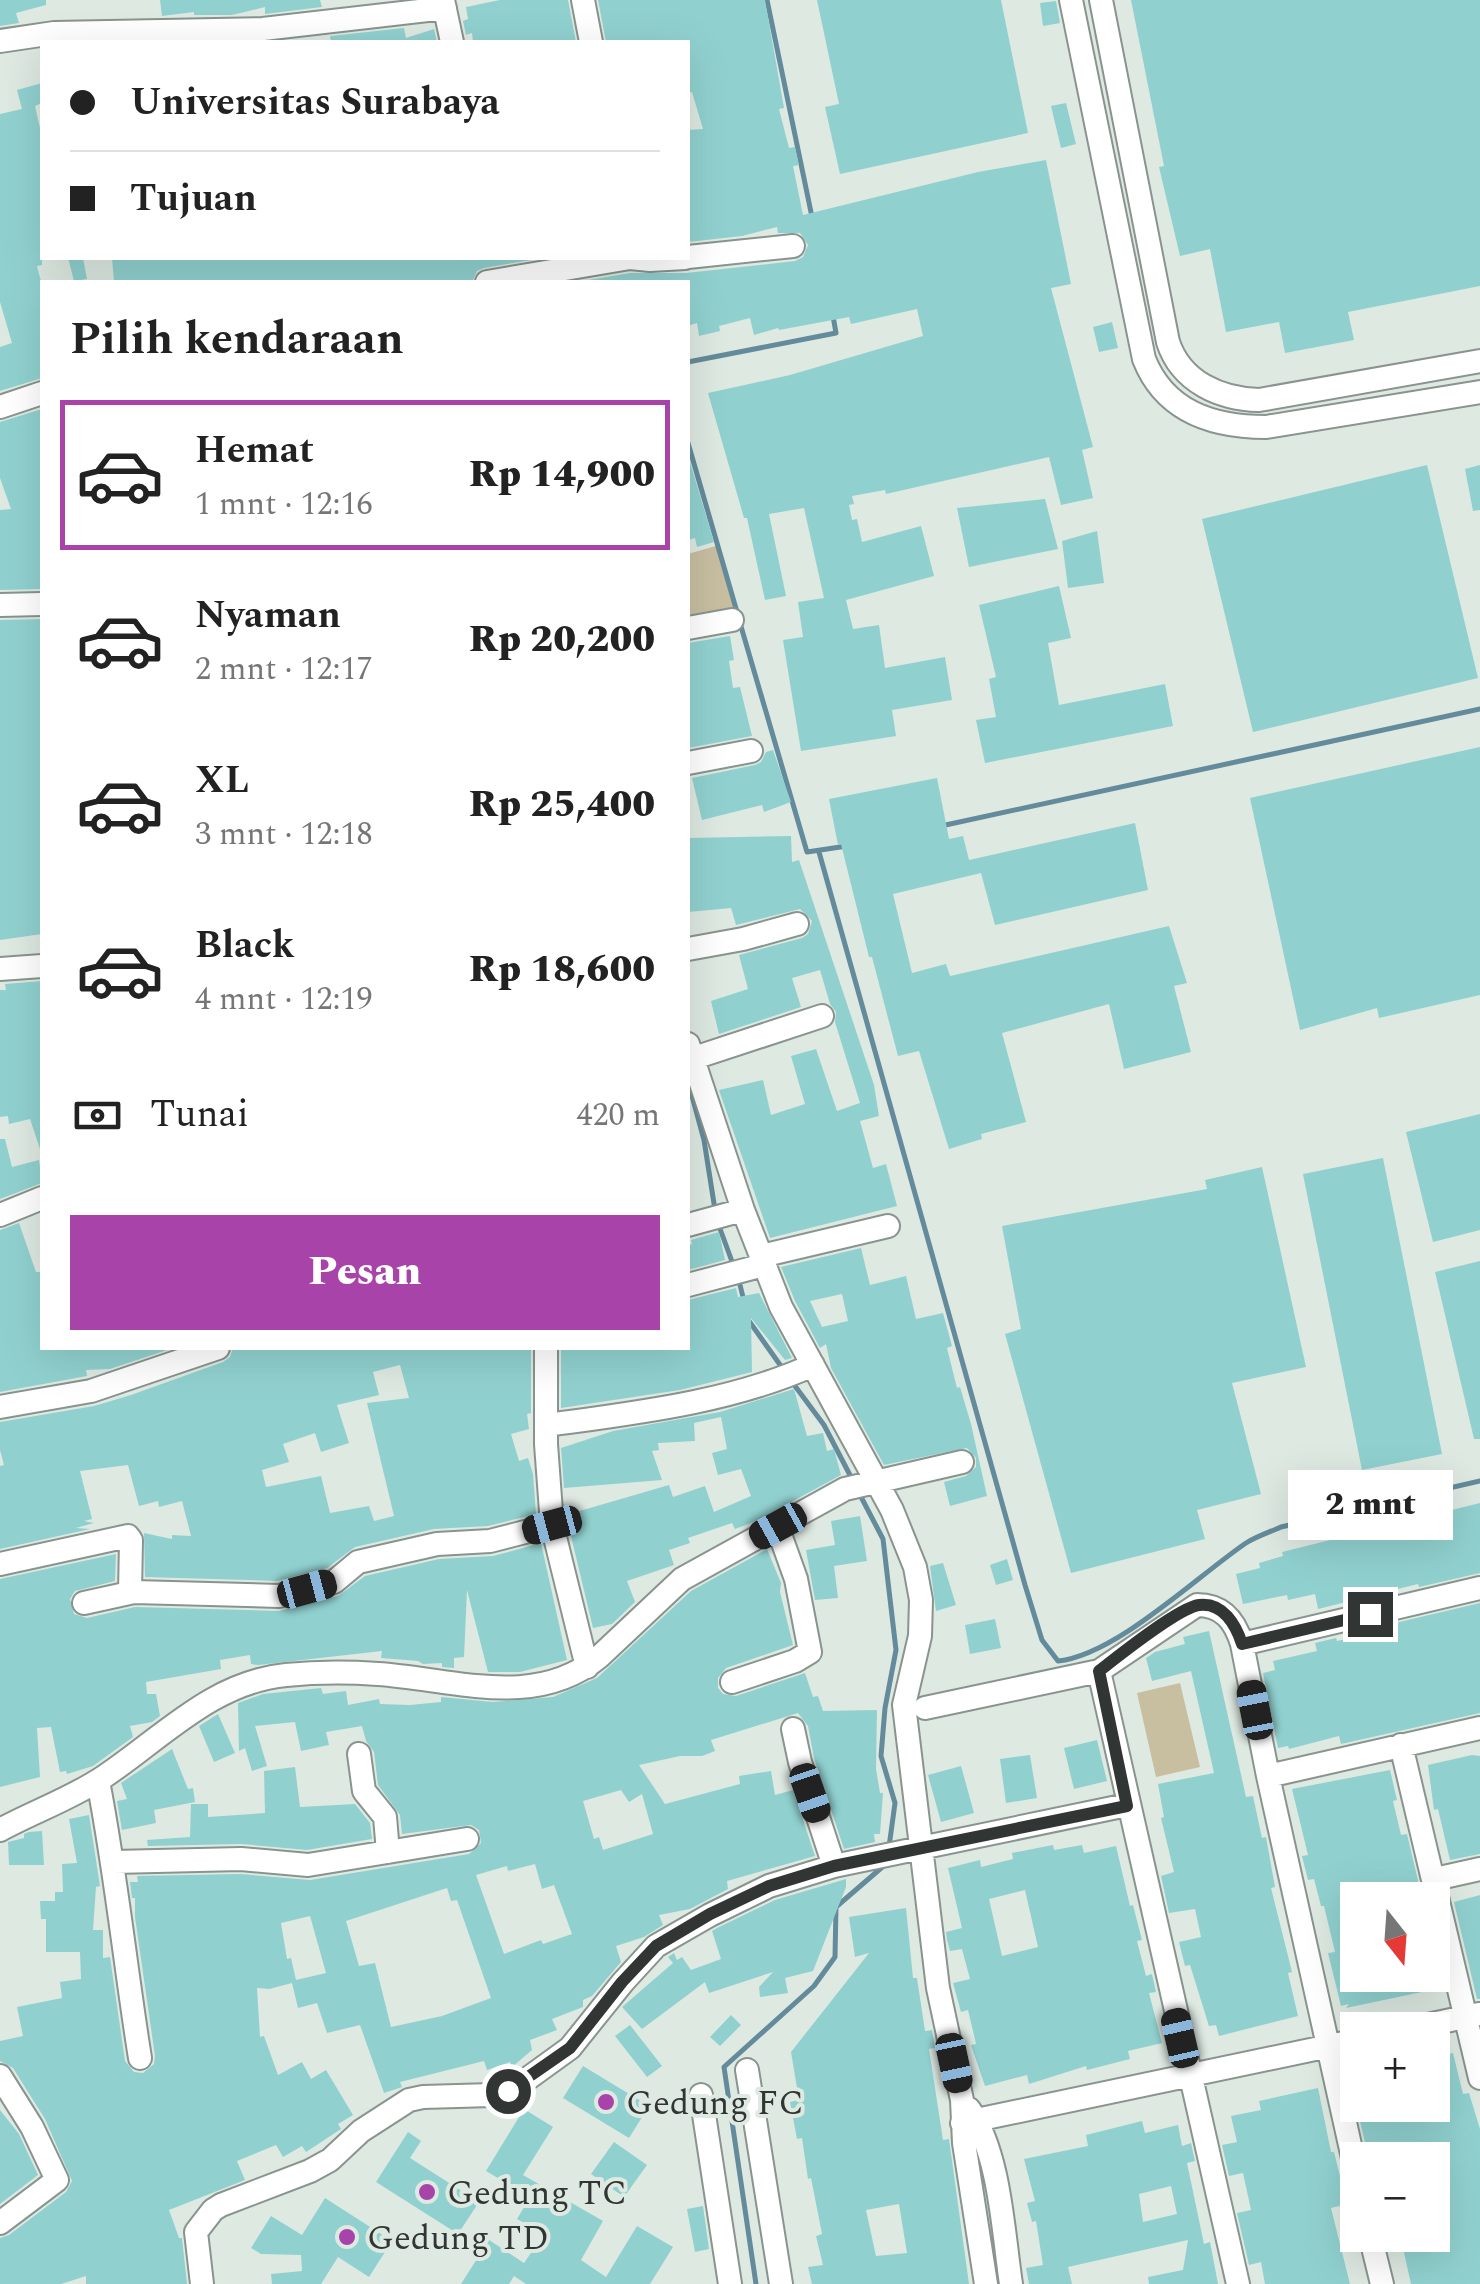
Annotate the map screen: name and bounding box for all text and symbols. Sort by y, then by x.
text: Universitas Surabaya [130,74,500,132]
text: Tujuan [130,170,257,228]
text: Pilih kendaraan [70,305,404,374]
text: Hemat [195,422,314,480]
icon: car [75,430,165,520]
text: Rp 14,900 [469,446,655,504]
text: 1 mnt · 12:16 [195,480,372,529]
text: Nyaman [195,587,341,645]
icon: car [75,595,165,685]
text: Rp 20,200 [469,611,655,669]
text: 2 mnt · 12:17 [195,645,372,694]
text: XL [195,752,249,810]
icon: car [75,760,165,850]
text: Rp 25,400 [469,776,655,834]
text: 3 mnt · 12:18 [195,810,372,859]
text: Black [195,917,295,975]
icon: car [75,925,165,1015]
text: Rp 18,600 [469,941,655,999]
text: 4 mnt · 12:19 [195,975,372,1024]
text: Tunai [150,1086,249,1144]
icon: cash [70,1088,125,1143]
text: 420 m [576,1091,660,1140]
button: Pesan [70,1215,660,1330]
callout: 2 mnt [1288,1469,1452,1539]
text: 2 mnt [1325,1480,1416,1529]
car [744,1498,812,1554]
car [519,1503,585,1547]
car [274,1567,340,1611]
route end [1348,1592,1393,1637]
car [1235,1678,1275,1742]
car [786,1760,834,1826]
north arrow [1340,1882,1450,1992]
map controls [1340,1882,1450,2252]
car [1159,2005,1201,2071]
button: + [1340,2012,1450,2122]
car [933,2031,975,2095]
route start [486,2069,531,2114]
place label: Gedung FC [626,2077,804,2130]
marker: Gedung FC [595,2091,617,2113]
button: − [1340,2142,1450,2252]
place label: Gedung TC [447,2167,627,2220]
marker: Gedung TC [416,2181,438,2203]
place label: Gedung TD [367,2212,549,2265]
marker: Gedung TD [336,2226,358,2248]

